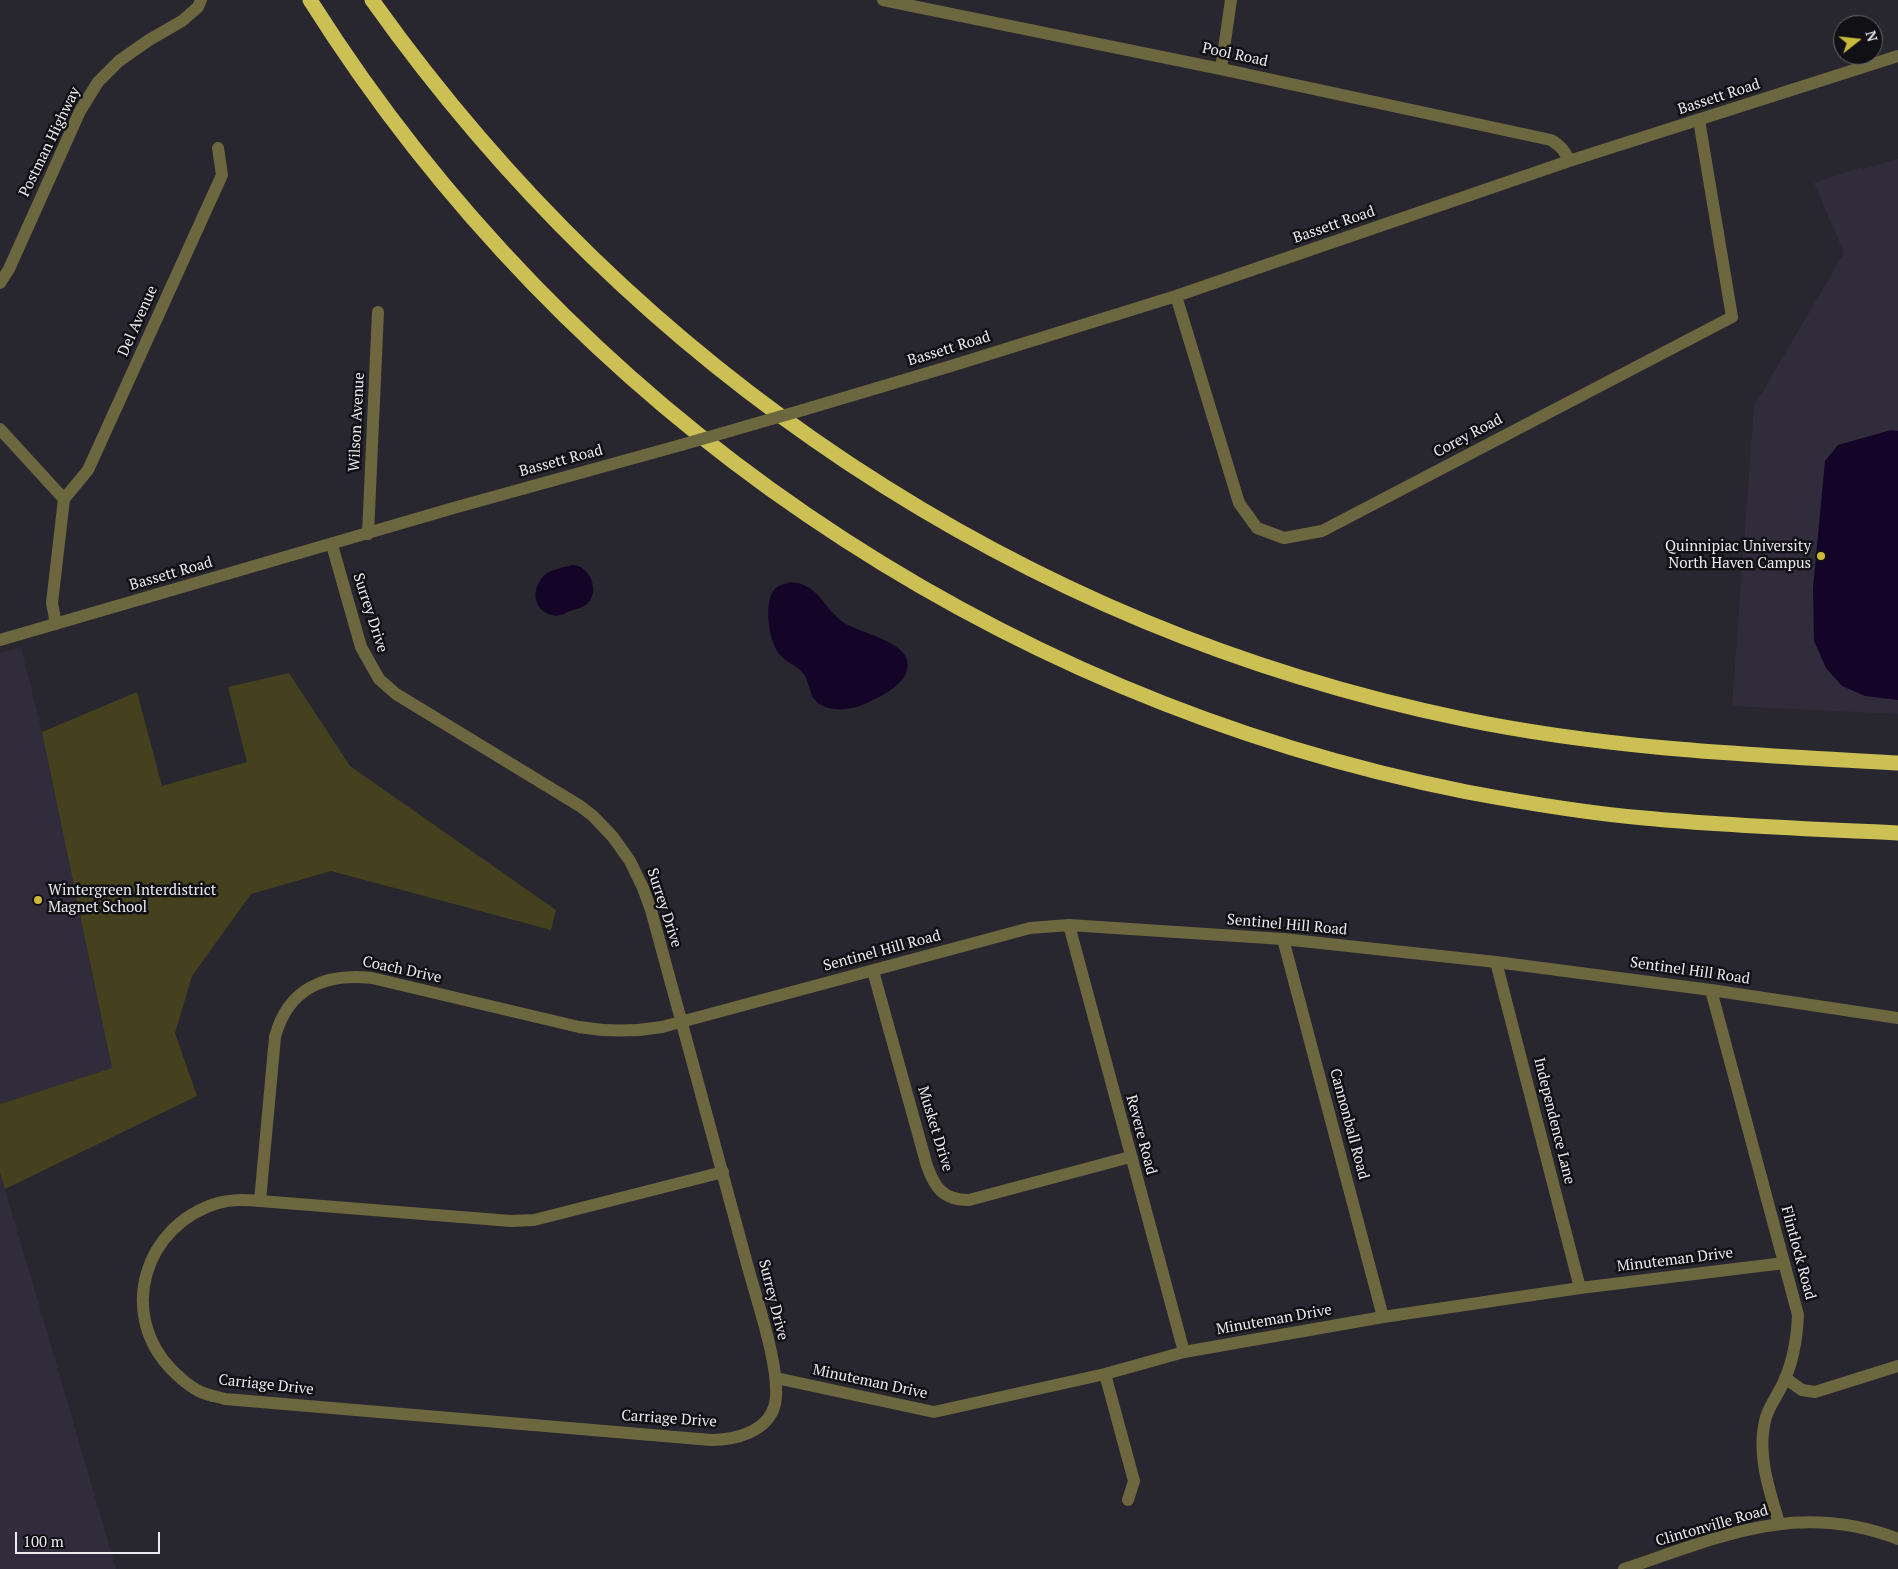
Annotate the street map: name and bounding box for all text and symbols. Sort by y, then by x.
north arrow [1833,15,1883,65]
text: N [1861,28,1883,44]
street label: Pool Road [1201,39,1269,71]
street label: Bassett Road [1676,75,1762,119]
street label: Postman Highway [16,84,84,200]
street label: Bassett Road [1291,203,1377,247]
street label: Del Avenue [114,283,162,359]
street label: Bassett Road [905,328,993,370]
street label: Wilson Avenue [345,372,369,472]
street label: Corey Road [1431,410,1505,462]
street label: Bassett Road [517,441,605,481]
place label: Quinnipiac University North Haven Campus [1665,538,1811,573]
marker: Quinnipiac University North Haven Campus [1815,550,1827,562]
street label: Bassett Road [127,554,215,594]
street label: Surrey Drive [349,571,391,655]
street label: Surrey Drive [643,866,685,950]
place label: Wintergreen Interdistrict Magnet School [48,882,216,917]
marker: Wintergreen Interdistrict Magnet School [32,894,44,906]
street label: Sentinel Hill Road [1226,911,1348,939]
street label: Sentinel Hill Road [821,927,943,975]
street label: Coach Drive [361,953,443,987]
street label: Sentinel Hill Road [1629,954,1751,988]
street label: Independence Lane [1530,1056,1578,1186]
street label: Cannonball Road [1326,1067,1372,1181]
street label: Musket Drive [913,1084,957,1174]
street label: Revere Road [1122,1093,1160,1177]
street label: Flintlock Road [1777,1204,1819,1302]
street label: Minuteman Drive [1616,1244,1734,1276]
street label: Surrey Drive [754,1258,792,1342]
street label: Minuteman Drive [1215,1301,1333,1339]
street label: Minuteman Drive [811,1361,929,1403]
street label: Carriage Drive [217,1371,315,1399]
street label: Carriage Drive [621,1407,717,1431]
street label: Clintonville Road [1654,1501,1770,1551]
scale bar [18,1522,162,1554]
text: 100 m [23,1531,64,1551]

